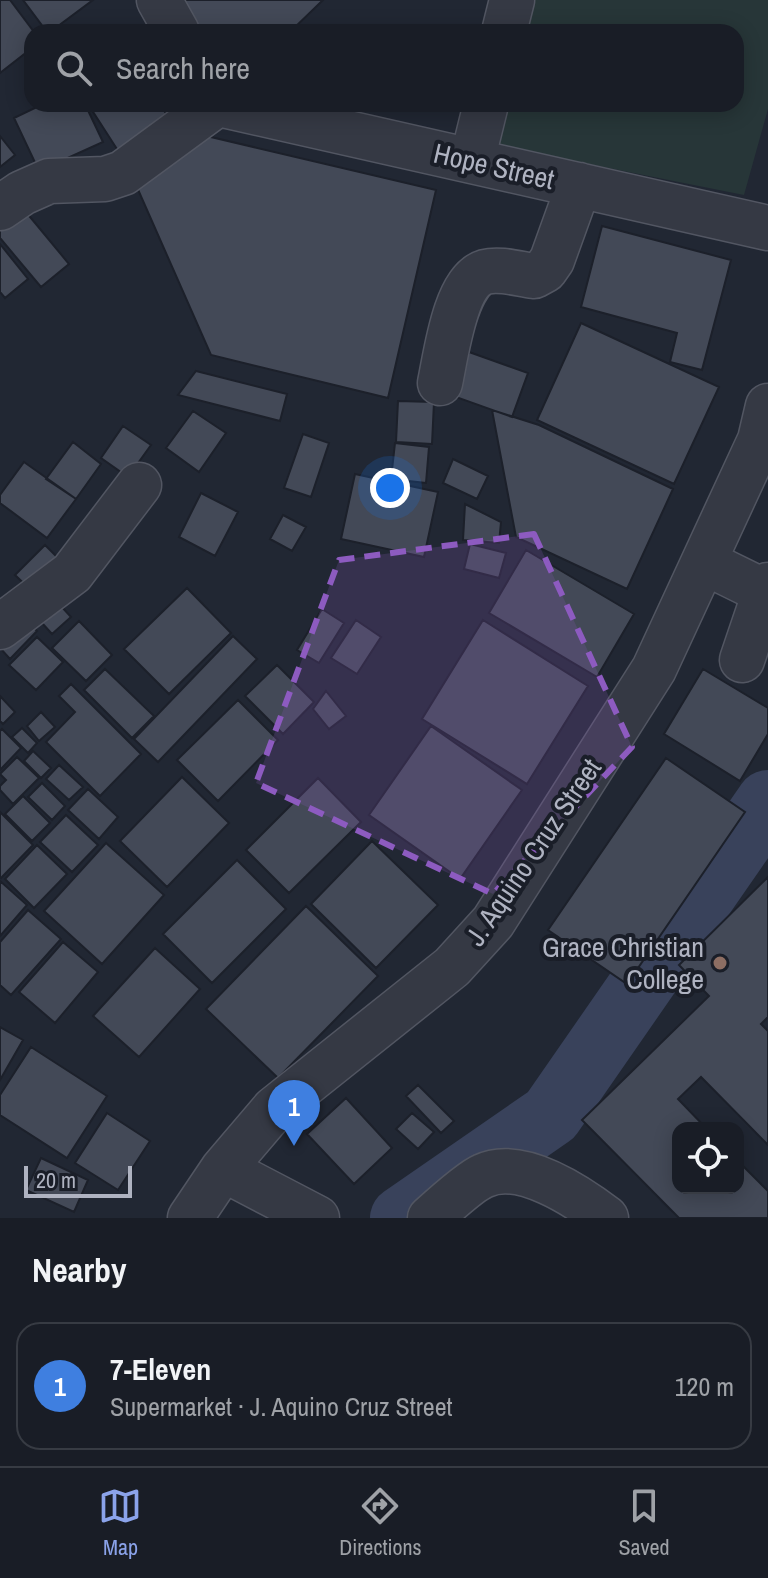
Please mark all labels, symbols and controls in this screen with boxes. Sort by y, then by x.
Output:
search box [24,24,744,112]
icon: search [52,46,96,90]
text: Search here [116,48,250,88]
street label: Hope Street [430,134,558,198]
your location [370,468,410,508]
street label: J. Aquino Cruz Street [456,751,610,953]
place label: Grace Christian College [542,928,704,998]
marker: Grace Christian College [711,954,729,972]
pin: 1 [268,1080,320,1146]
map controls [672,1122,744,1194]
button: locate [672,1122,744,1194]
scale bar [24,1162,132,1198]
text: 20 m [36,1165,76,1195]
text: Nearby [32,1247,127,1293]
text: 7-Eleven [110,1349,211,1389]
text: 1 [54,1369,66,1404]
text: 120 m [675,1369,734,1404]
text: Supermarket · J. Aquino Cruz Street [110,1389,453,1424]
tab: Map [98,1484,142,1562]
tab: Directions [339,1484,422,1562]
tab: Saved [618,1484,670,1562]

